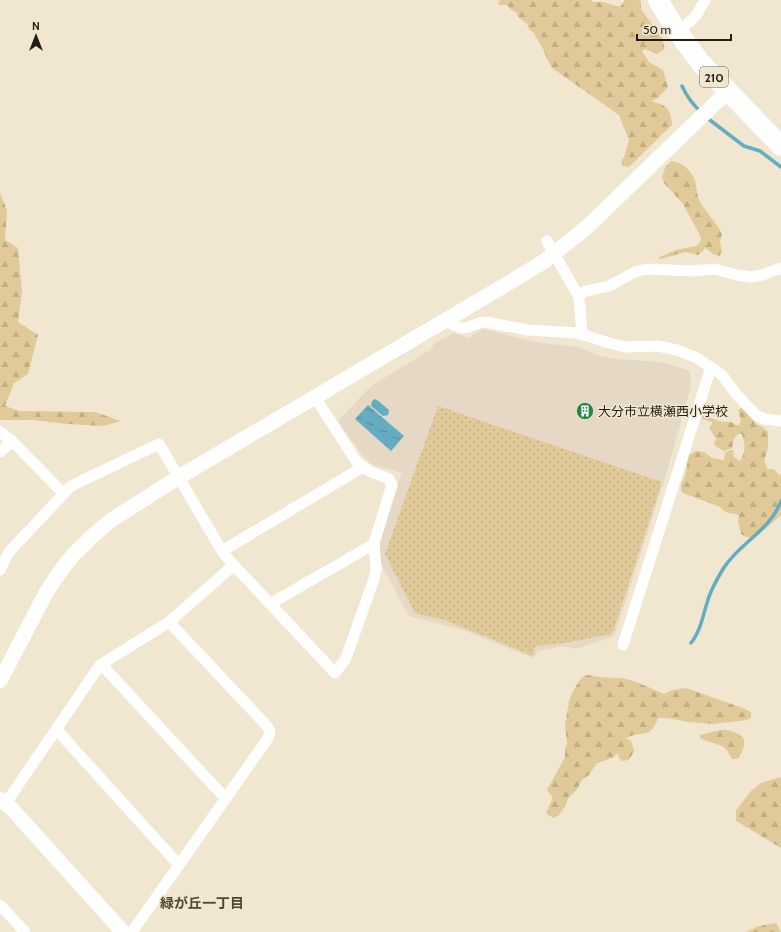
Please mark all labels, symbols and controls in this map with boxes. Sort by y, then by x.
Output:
north arrow [16,16,56,56]
scale bar [637,16,731,42]
text: N [32,19,40,33]
text: 50 m [643,22,671,37]
road number: 210 [700,67,728,87]
building icon: 大分市立横瀬西小学校 [575,401,595,421]
place label: 大分市立横瀬西小学校 [598,403,728,419]
district label: 緑が丘一丁目 [160,894,244,912]

